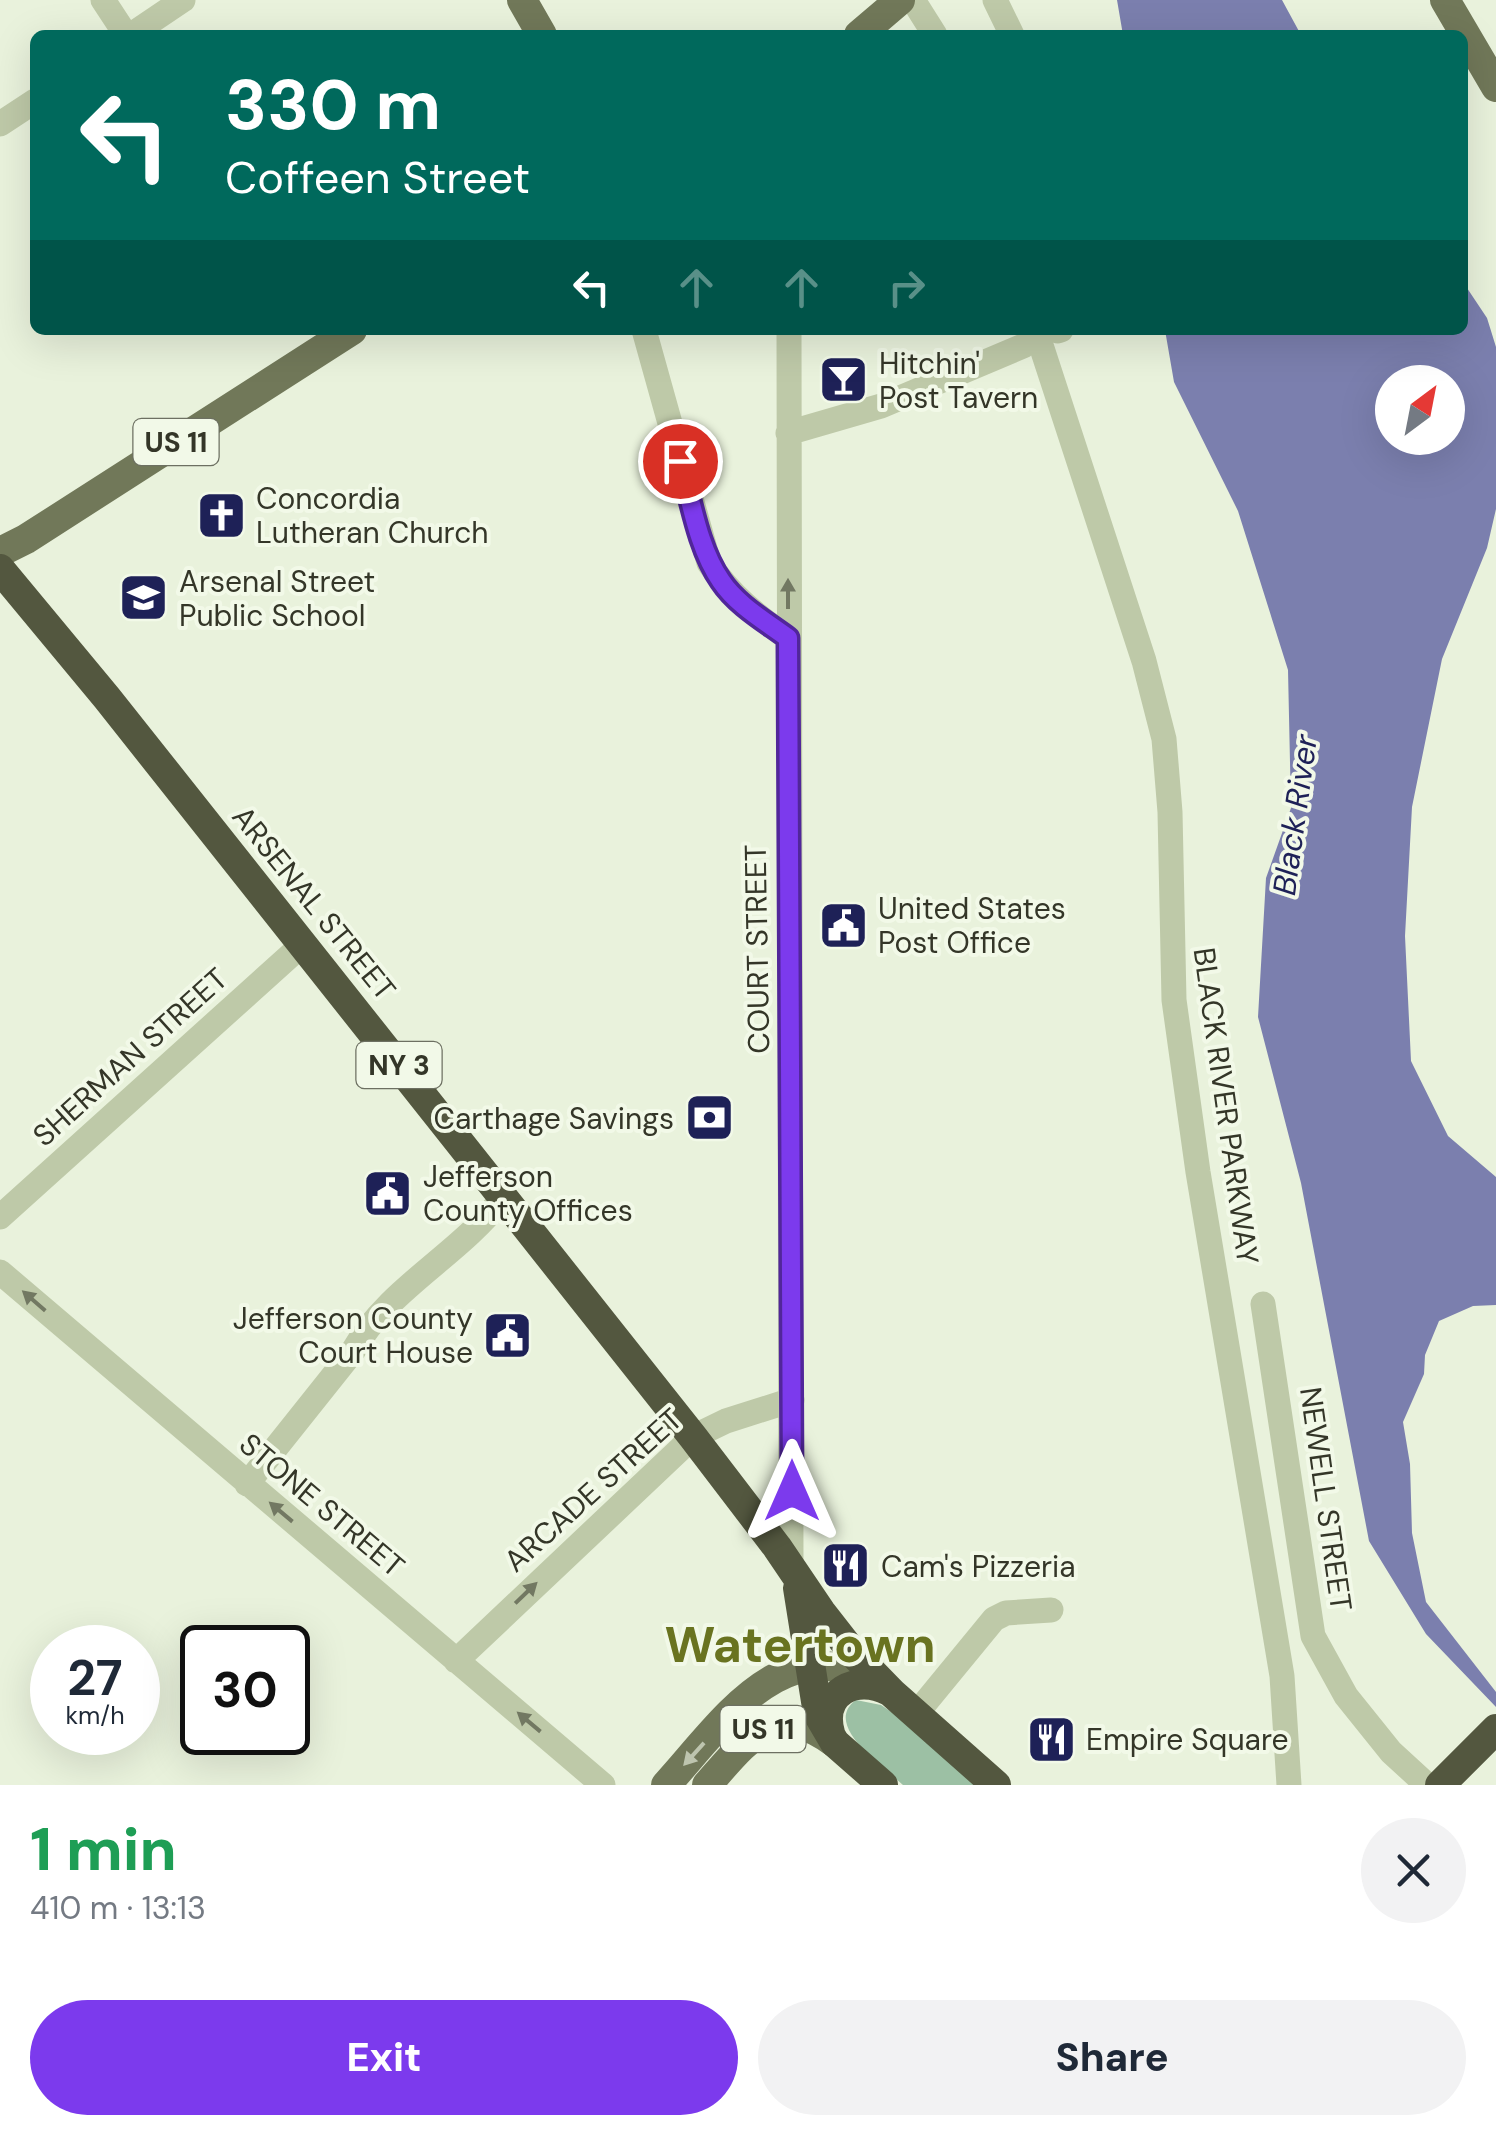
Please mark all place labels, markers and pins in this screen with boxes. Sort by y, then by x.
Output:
place label: Hitchin' Post Tavern [879,344,1038,417]
bar icon: Hitchin' Post Tavern [818,354,870,406]
pin [638,419,723,504]
place label: Concordia Lutheran Church [256,479,489,552]
church icon: Concordia Lutheran Church [195,489,247,541]
place label: Arsenal Street Public School [179,562,375,635]
school or university icon: Arsenal Street Public School [118,572,170,624]
place label: United States Post Office [878,889,1066,962]
public building icon: United States Post Office [817,899,869,951]
bank icon: Carthage Savings [683,1092,735,1144]
place label: Carthage Savings [433,1099,674,1138]
place label: Jefferson County Offices [423,1157,633,1230]
public building icon: Jefferson County Offices [362,1167,414,1219]
place label: Jefferson County Court House [233,1299,473,1372]
public building icon: Jefferson County Court House [482,1309,534,1361]
restaurant icon: Cam's Pizzeria [820,1540,872,1592]
place label: Cam's Pizzeria [881,1547,1076,1586]
restaurant icon: Empire Square [1025,1713,1077,1765]
place label: Empire Square [1086,1720,1289,1759]

